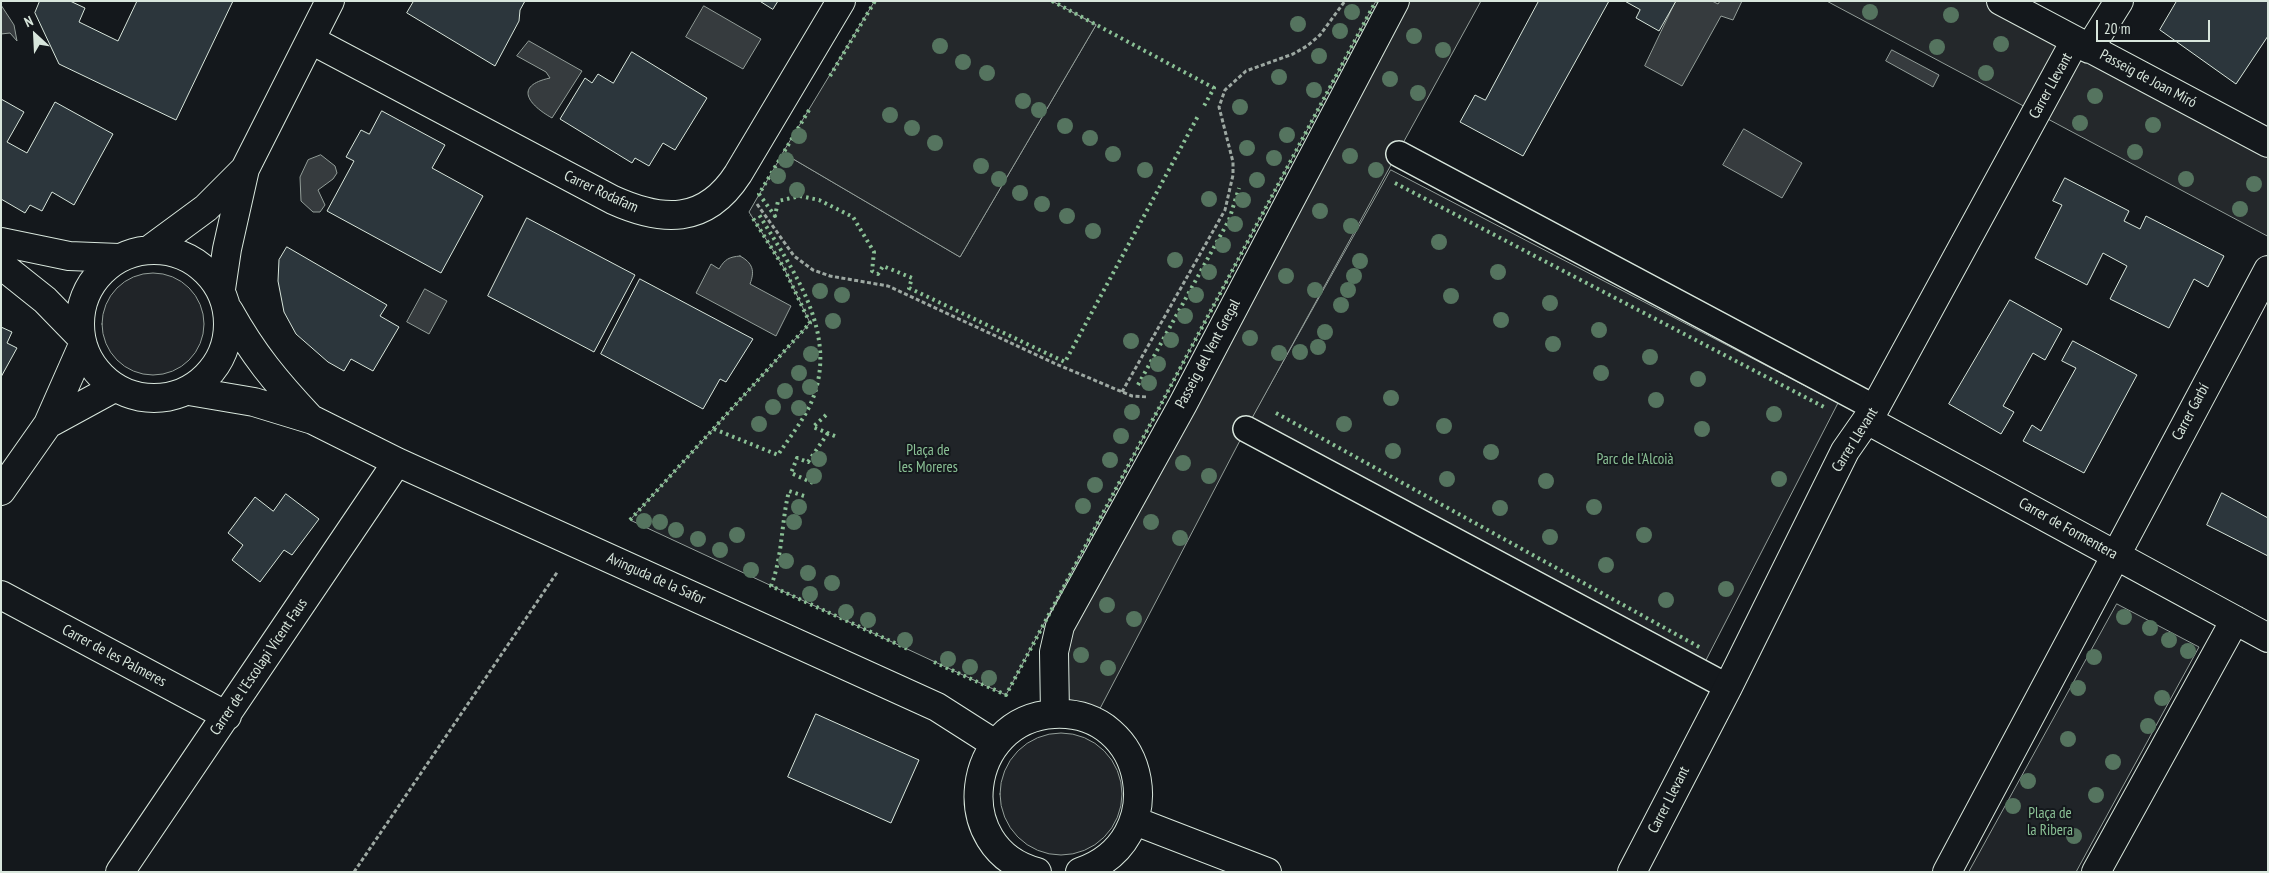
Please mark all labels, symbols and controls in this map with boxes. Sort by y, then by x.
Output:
north arrow [10,10,60,60]
scale bar [2099,10,2213,42]
text: N [21,12,36,31]
text: 20 m [2104,19,2130,38]
street label: Passeig de Joan Miró [2097,46,2199,112]
street label: Carrer Llevant [2026,50,2076,122]
street label: Carrer Rodafam [561,167,641,217]
street label: Passeig del Vent Gregal [1172,296,1244,412]
street label: Carrer Garbí [2169,381,2213,443]
street label: Carrer Llevant [1828,404,1882,476]
park label: Plaça de les Moreres [898,442,958,477]
park label: Parc de l'Alcoià [1597,451,1673,469]
street label: Carrer de Formentera [2016,494,2120,564]
street label: Avinguda de la Safor [604,549,708,609]
street label: Carrer de l'Escolapi Vicent Faus [206,595,312,739]
street label: Carrer de les Palmeres [59,621,169,691]
street label: Carrer Llevant [1645,764,1693,836]
park label: Plaça de la Ribera [2027,805,2073,840]

